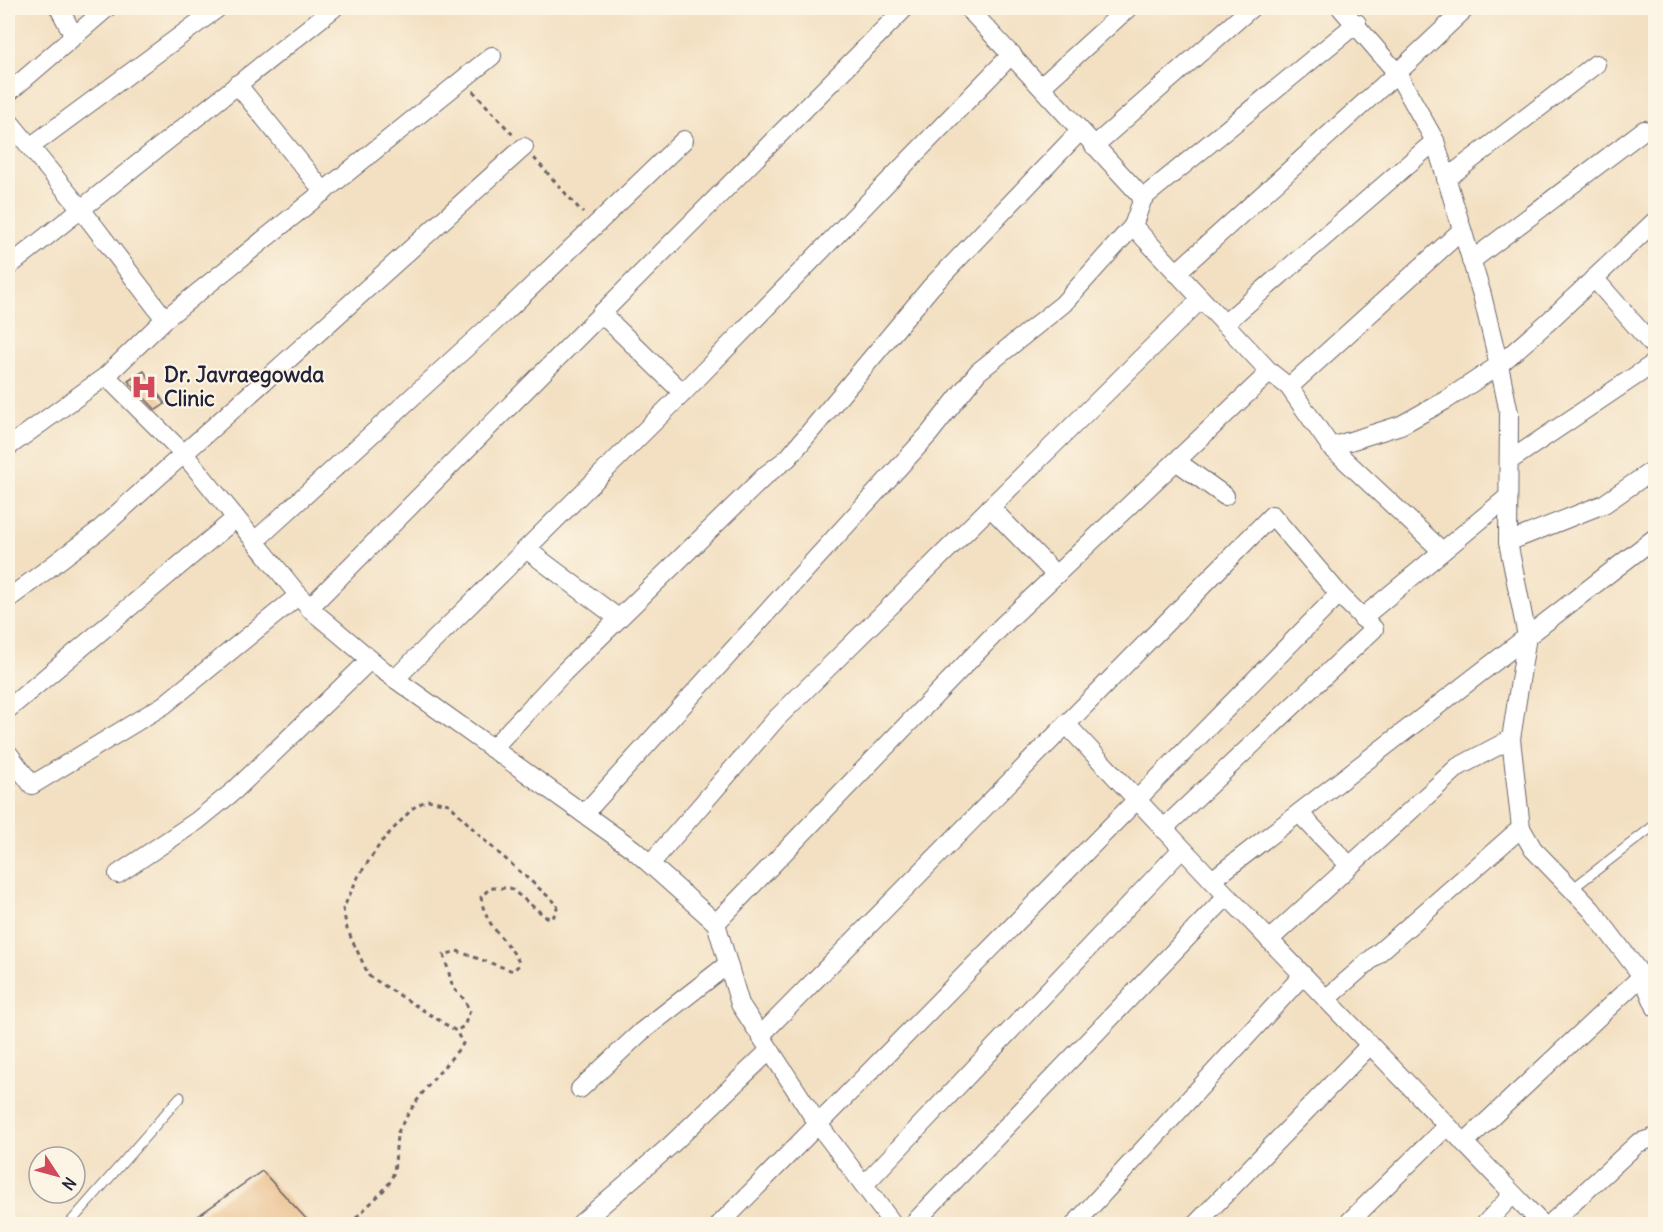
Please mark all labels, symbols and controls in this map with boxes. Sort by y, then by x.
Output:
place label: Dr. Javraegowda Clinic [164,361,324,412]
hospital icon: Dr. Javraegowda Clinic [129,372,159,402]
north arrow [27,1145,87,1205]
text: N [58,1173,80,1194]

